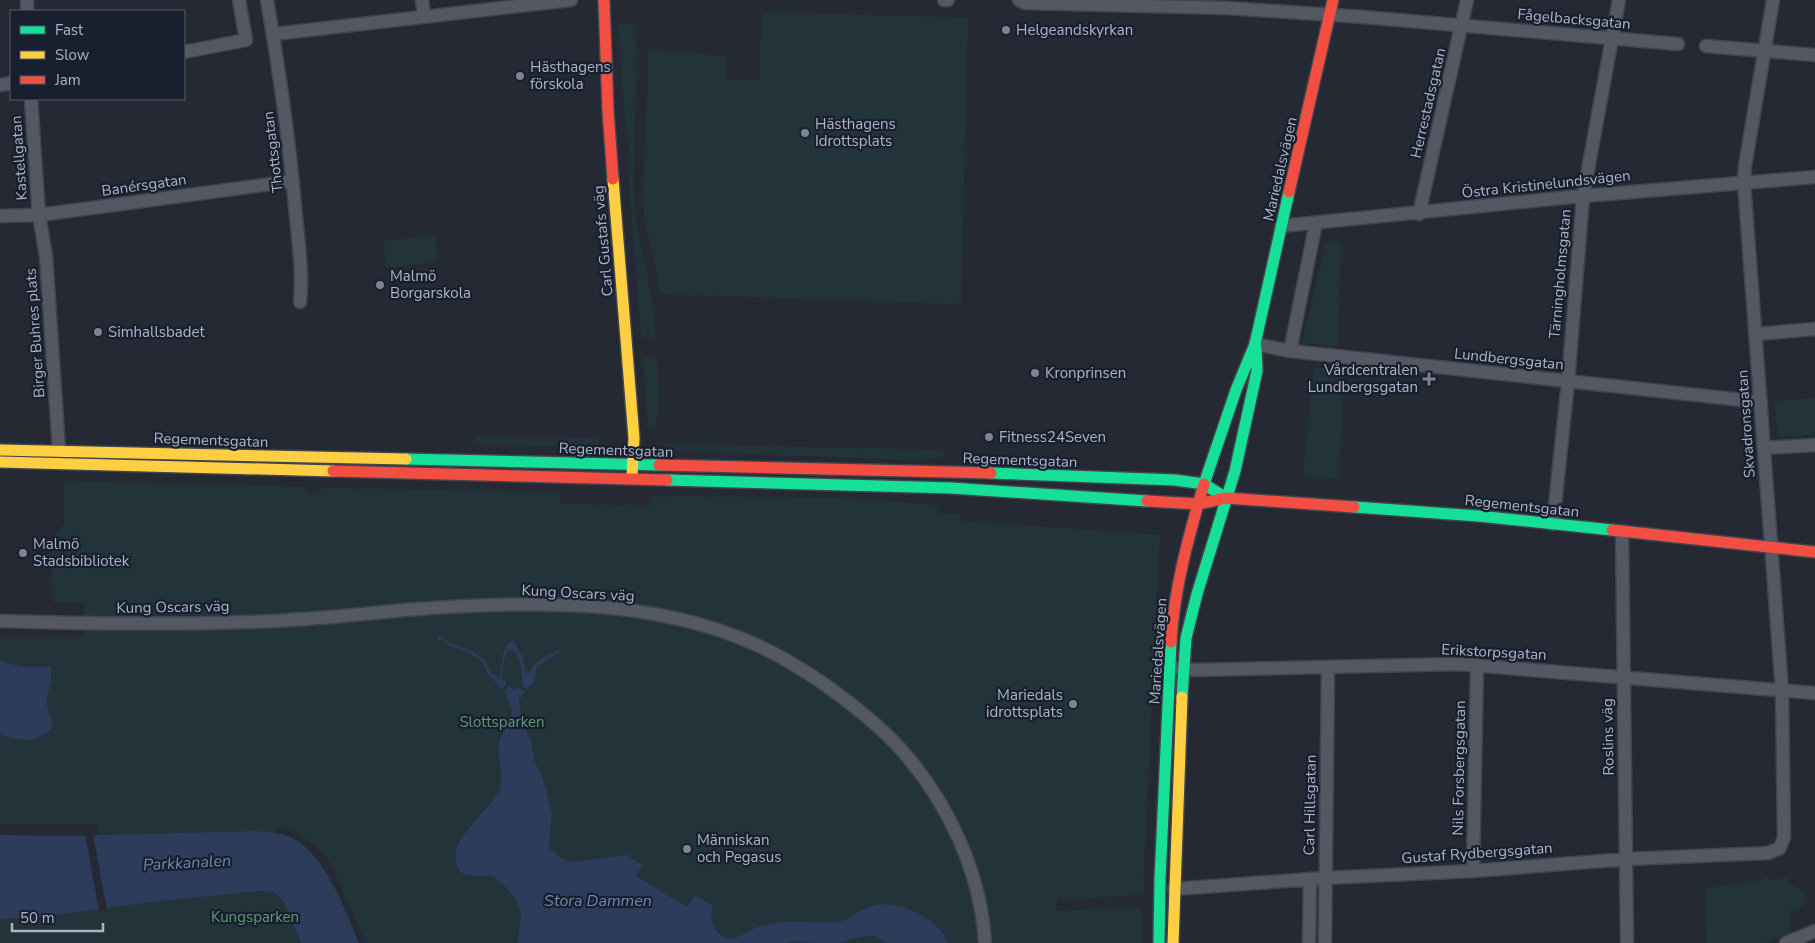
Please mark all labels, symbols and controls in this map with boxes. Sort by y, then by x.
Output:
street label: Fågelbacksgatan [1516,4,1632,34]
legend [10,10,185,100]
text: Fast [55,20,84,40]
place label: Helgeandskyrkan [1016,20,1133,40]
marker: Helgeandskyrkan [1000,24,1012,36]
text: Slow [55,45,90,65]
street label: Herrestadsgatan [1406,46,1450,160]
place label: Hästhagens förskola [530,57,611,94]
text: Jam [54,70,81,90]
marker: Hästhagens förskola [514,70,526,82]
street label: Thottsgatan [258,110,288,194]
place label: Hästhagens Idrottsplats [815,114,896,151]
street label: Kastellgatan [6,115,32,201]
street label: Mariedalsvägen [1258,115,1302,223]
marker: Hästhagens Idrottsplats [799,127,811,139]
street label: Östra Kristinelundsvägen [1461,165,1631,203]
street label: Banérsgatan [100,169,188,201]
street label: Carl Gustafs väg [588,185,618,297]
street label: Tärningholmsgatan [1544,208,1576,340]
place label: Malmö Borgarskola [390,266,471,303]
street label: Birger Buhres plats [20,268,50,398]
marker: Malmö Borgarskola [374,279,386,291]
place label: Simhallsbadet [108,322,205,342]
marker: Simhallsbadet [92,326,104,338]
street label: Lundbergsgatan [1453,343,1565,375]
place label: Vårdcentralen Lundbergsgatan [1308,360,1418,397]
place label: Kronprinsen [1045,363,1126,383]
marker: Kronprinsen [1029,367,1041,379]
street label: Skvadronsgatan [1732,369,1760,479]
marker: Vårdcentralen Lundbergsgatan [1422,372,1436,386]
place label: Fitness24Seven [999,427,1106,447]
street label: Regementsgatan [153,428,269,452]
marker: Fitness24Seven [983,431,995,443]
street label: Regementsgatan [558,438,674,462]
street label: Regementsgatan [962,448,1078,472]
street label: Regementsgatan [1464,490,1580,522]
place label: Malmö Stadsbibliotek [33,534,130,571]
marker: Malmö Stadsbibliotek [17,547,29,559]
street label: Kung Oscars väg [521,580,635,606]
street label: Kung Oscars väg [116,596,230,618]
street label: Mariedalsvägen [1144,597,1172,705]
street label: Erikstorpsgatan [1441,639,1547,665]
place label: Mariedals idrottsplats [986,685,1063,722]
marker: Mariedals idrottsplats [1067,698,1079,710]
street label: Roslins väg [1597,698,1619,776]
street label: Nils Forsbergsgatan [1448,700,1470,836]
park label: Slottsparken [459,712,545,732]
street label: Carl Hillsgatan [1299,754,1321,856]
place label: Människan och Pegasus [697,830,781,867]
street label: Gustaf Rydbergsgatan [1401,838,1553,868]
marker: Människan och Pegasus [681,843,693,855]
water label: Parkkanalen [142,850,232,876]
water label: Stora Dammen [544,890,652,912]
scale bar [12,900,104,932]
park label: Kungsparken [211,907,299,927]
text: 50 m [20,908,55,928]

